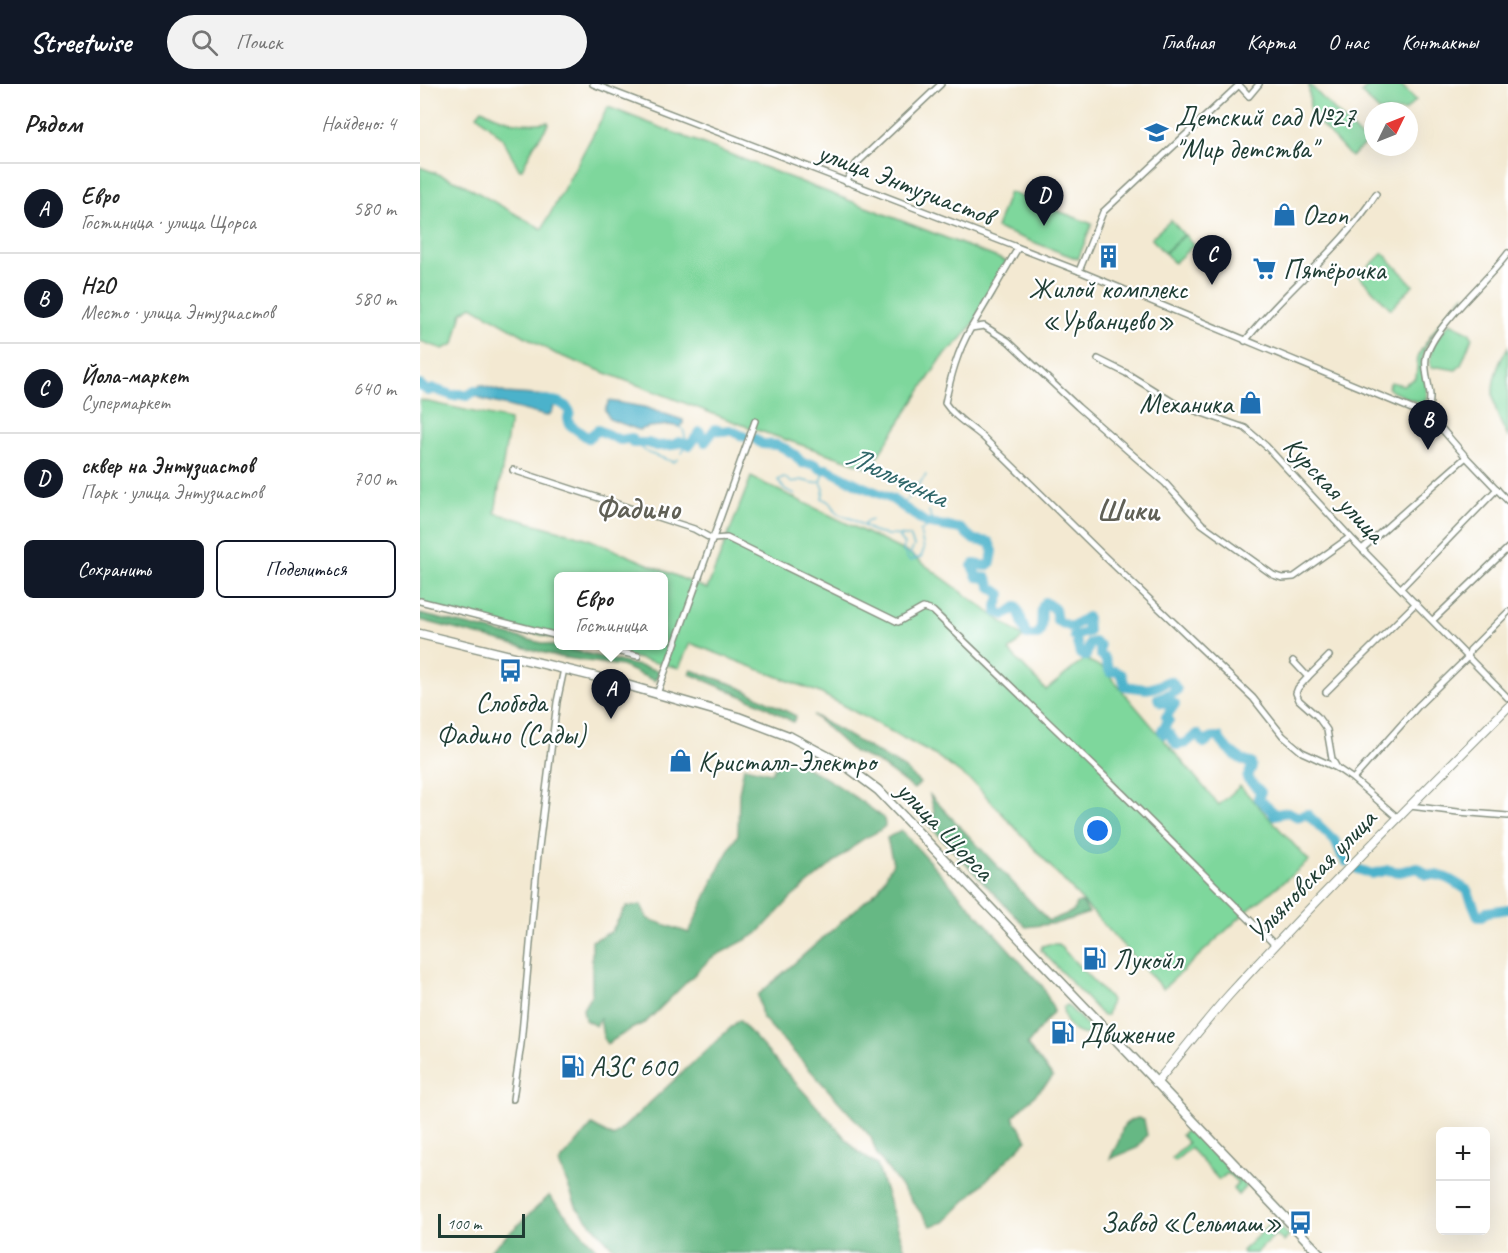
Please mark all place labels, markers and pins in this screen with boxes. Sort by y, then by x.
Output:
place label: Детский сад №27 "Мир детства" [1175,99,1357,166]
school or university icon: Детский сад №27 "Мир детства" [1144,119,1170,145]
pin: D [1024,176,1064,226]
place label: Ozon [1302,197,1348,232]
shop icon: Ozon [1271,201,1297,227]
pin: C [1192,236,1232,285]
building icon: Жилой комплекс «Урванцево» [1095,243,1121,269]
place label: Пятёрочка [1283,252,1387,287]
supermarket icon: Пятёрочка [1252,256,1278,282]
place label: Жилой комплекс «Урванцево» [1029,271,1189,338]
place label: Механика [1139,386,1235,421]
shop icon: Механика [1238,390,1264,416]
pin: B [1408,400,1448,450]
bus stop icon: Слобода Фадино (Сады) [498,657,524,683]
pin: A [592,670,630,719]
place label: Слобода Фадино (Сады) [436,685,588,752]
place label: Кристалл-Электро [698,744,879,779]
shop icon: Кристалл-Электро [667,748,693,774]
place label: Лукойл [1113,942,1184,977]
fuel station icon: Лукойл [1082,946,1108,972]
place label: Движение [1081,1016,1175,1051]
fuel station icon: Движение [1050,1020,1076,1046]
place label: АЗС 600 [590,1049,679,1084]
fuel station icon: АЗС 600 [559,1053,585,1079]
place label: Завод «Сельмаш» [1101,1205,1282,1240]
bus stop icon: Завод «Сельмаш» [1287,1209,1313,1235]

